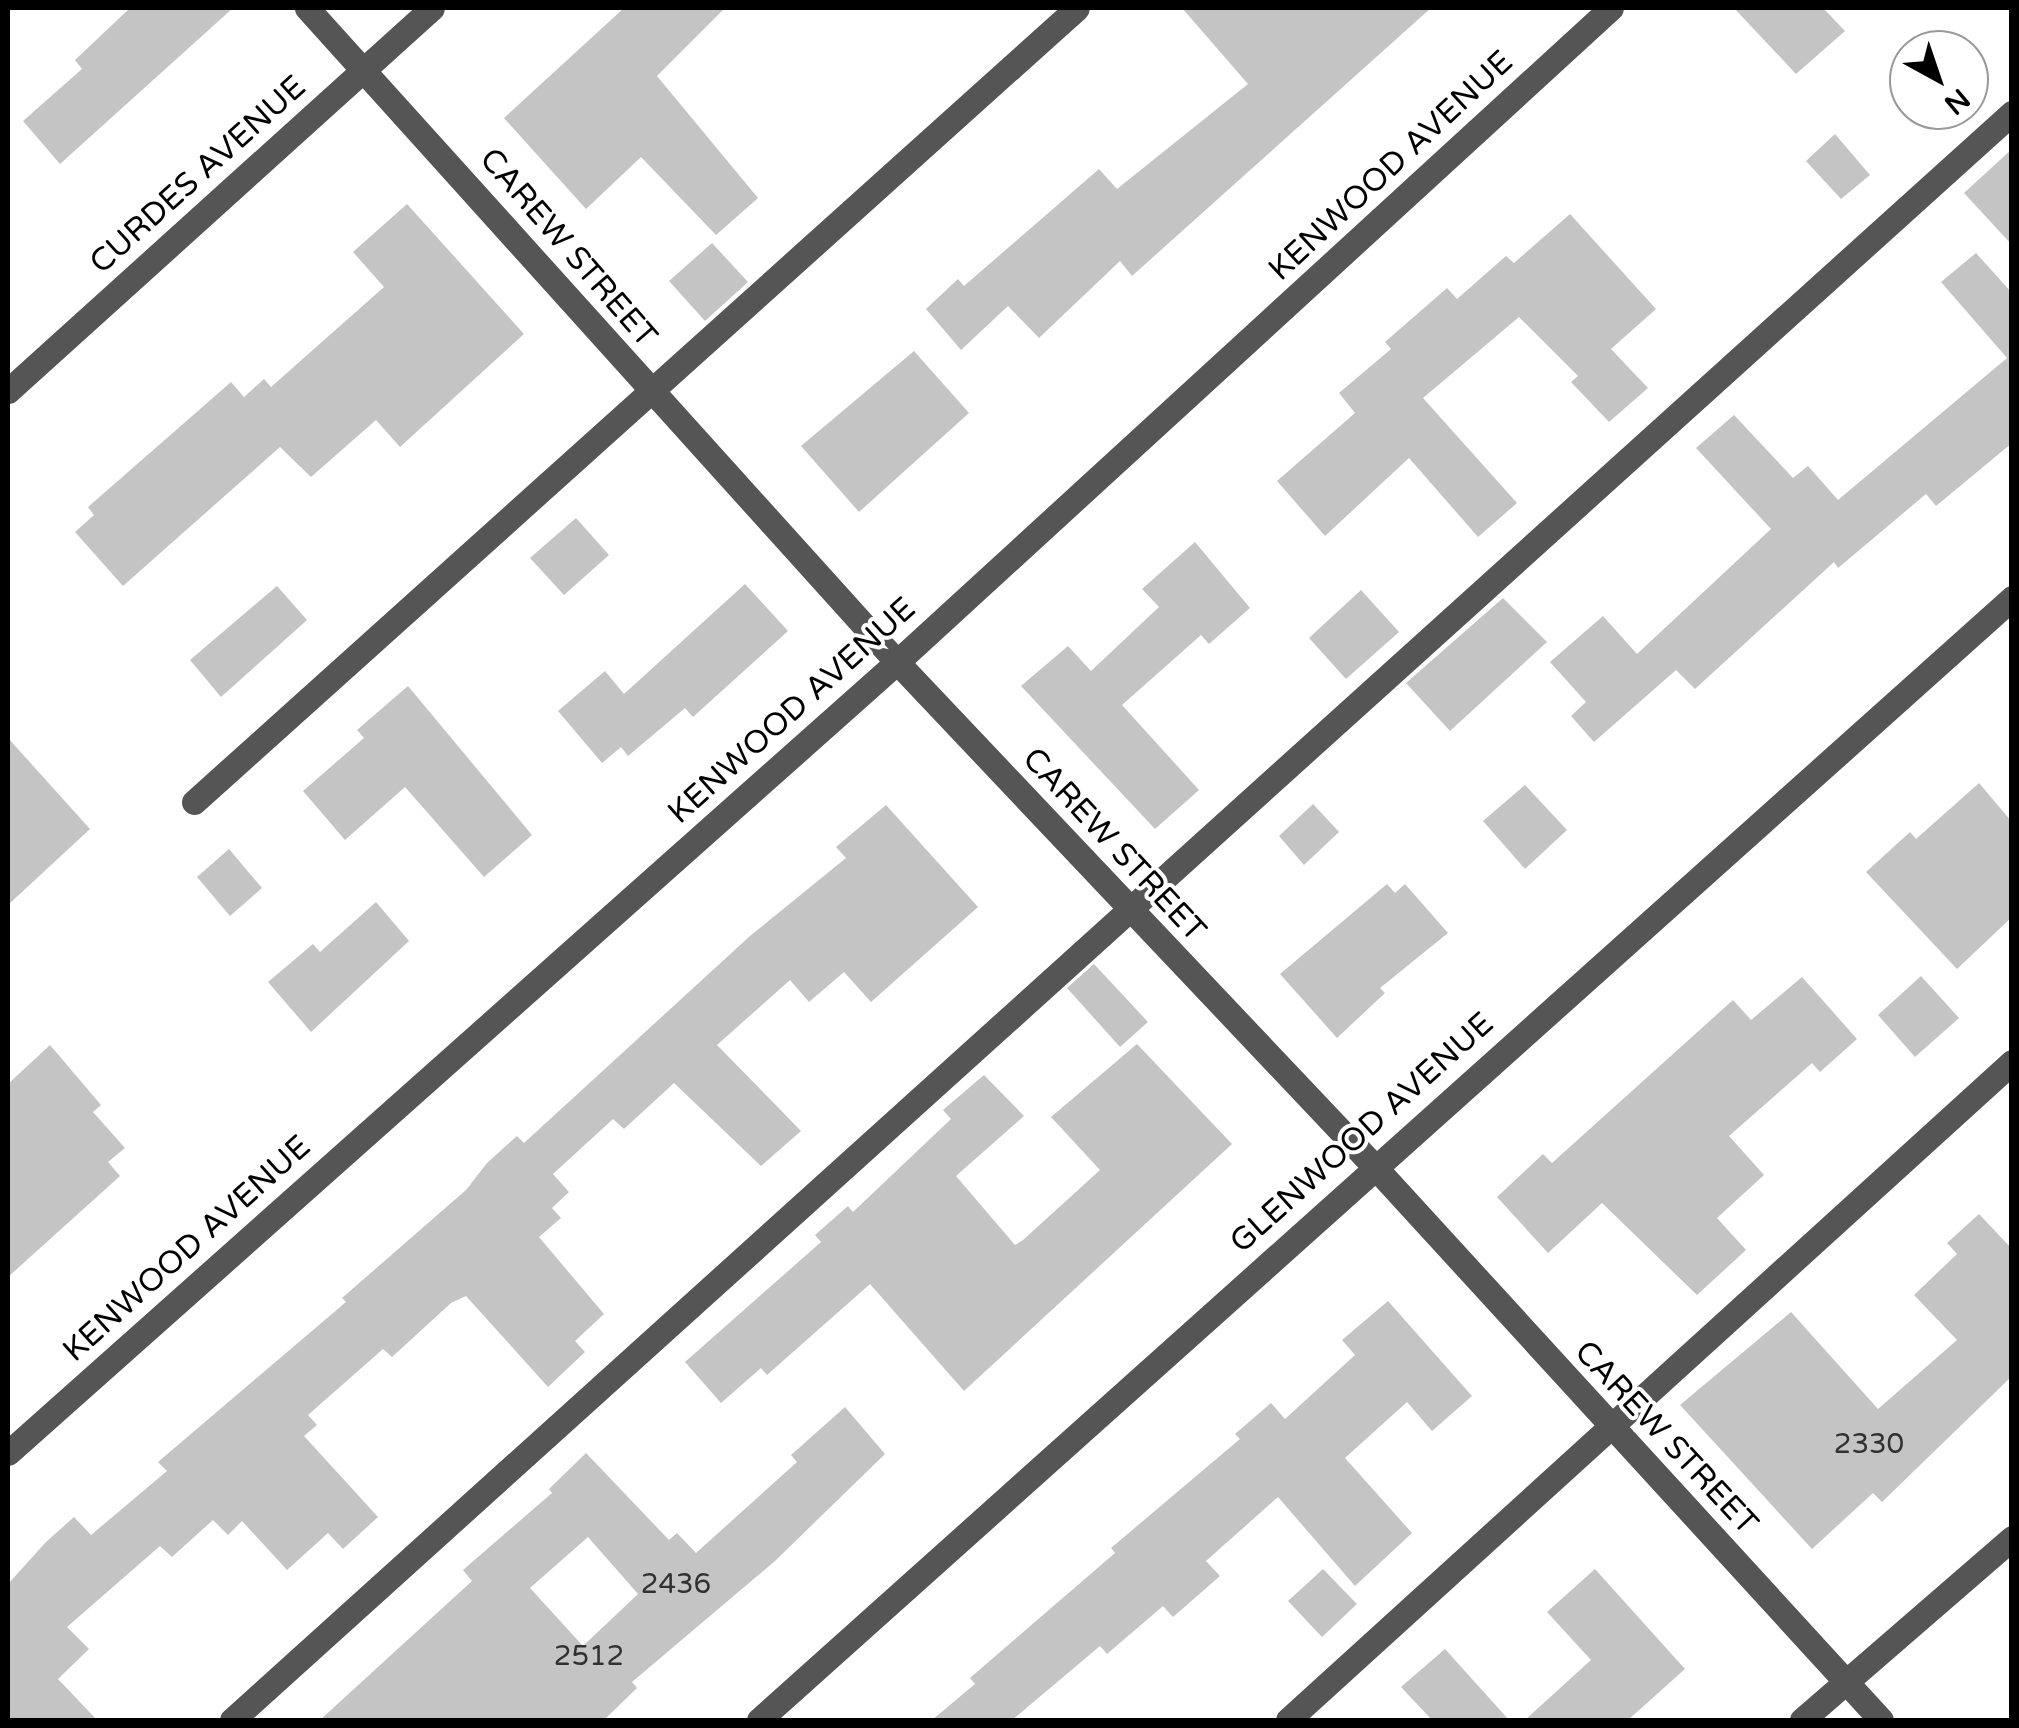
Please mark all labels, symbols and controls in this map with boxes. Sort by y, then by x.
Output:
north arrow [1889,30,1989,130]
street label: KENWOOD AVENUE [1261,43,1521,289]
street label: CURDES AVENUE [82,68,314,282]
text: N [1937,81,1977,122]
street label: CAREW STREET [471,141,665,355]
street label: KENWOOD AVENUE [660,590,924,832]
street label: CAREW STREET [1014,740,1214,950]
street label: GLENWOOD AVENUE [1222,1005,1502,1261]
street label: KENWOOD AVENUE [55,1128,319,1370]
street label: CAREW STREET [1566,1333,1766,1543]
house number: 2330 [1834,1427,1904,1461]
house number: 2436 [641,1567,711,1601]
house number: 2512 [554,1639,624,1673]

